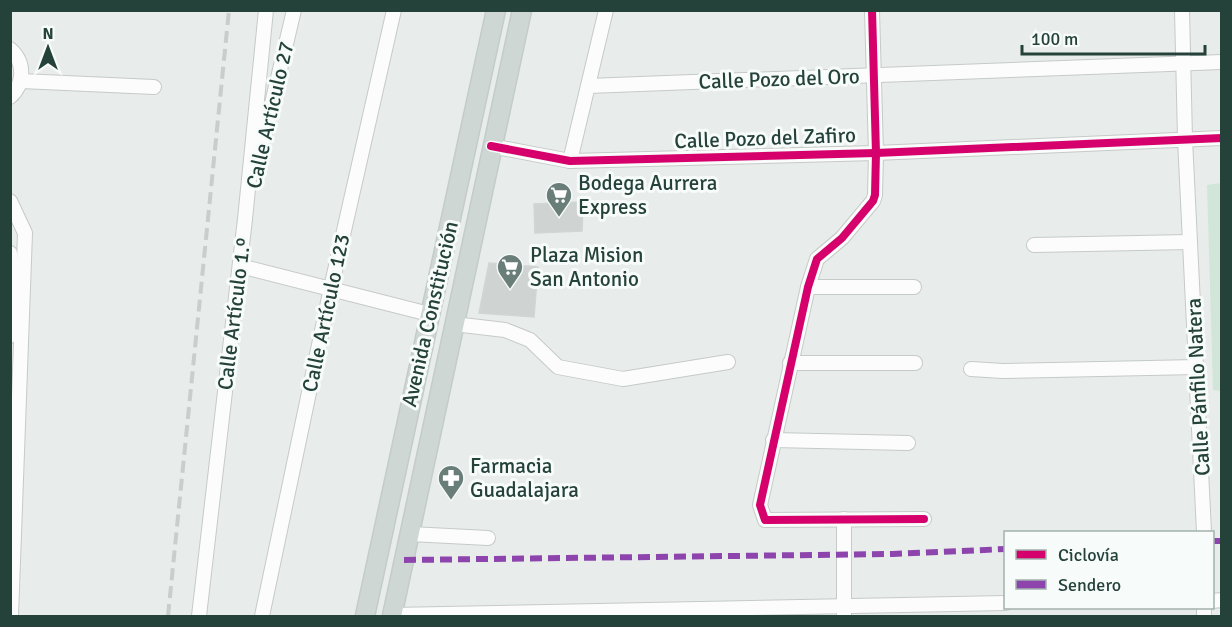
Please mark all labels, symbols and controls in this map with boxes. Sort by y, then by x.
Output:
north arrow [18,18,78,78]
scale bar [1022,18,1205,56]
text: N [42,24,54,44]
text: 100 m [1031,28,1078,50]
street label: Calle Artículo 27 [240,39,300,191]
street label: Calle Pozo del Oro [698,63,860,95]
street label: Calle Pozo del Zafiro [674,122,856,154]
place label: Bodega Aurrera Express [578,170,718,220]
supermarket icon: Bodega Aurrera Express [544,180,574,218]
street label: Avenida Constitución [396,219,464,409]
street label: Calle Artículo 123 [297,231,355,395]
street label: Calle Artículo 1.º [212,237,256,391]
place label: Plaza Mision San Antonio [530,242,643,292]
supermarket icon: Plaza Mision San Antonio [495,252,525,290]
street label: Calle Pánfilo Natera [1180,297,1216,477]
place label: Farmacia Guadalajara [470,453,579,503]
pharmacy icon: Farmacia Guadalajara [436,463,466,501]
legend [1004,531,1214,609]
text: Ciclovía [1058,544,1119,566]
text: Sendero [1058,574,1121,596]

